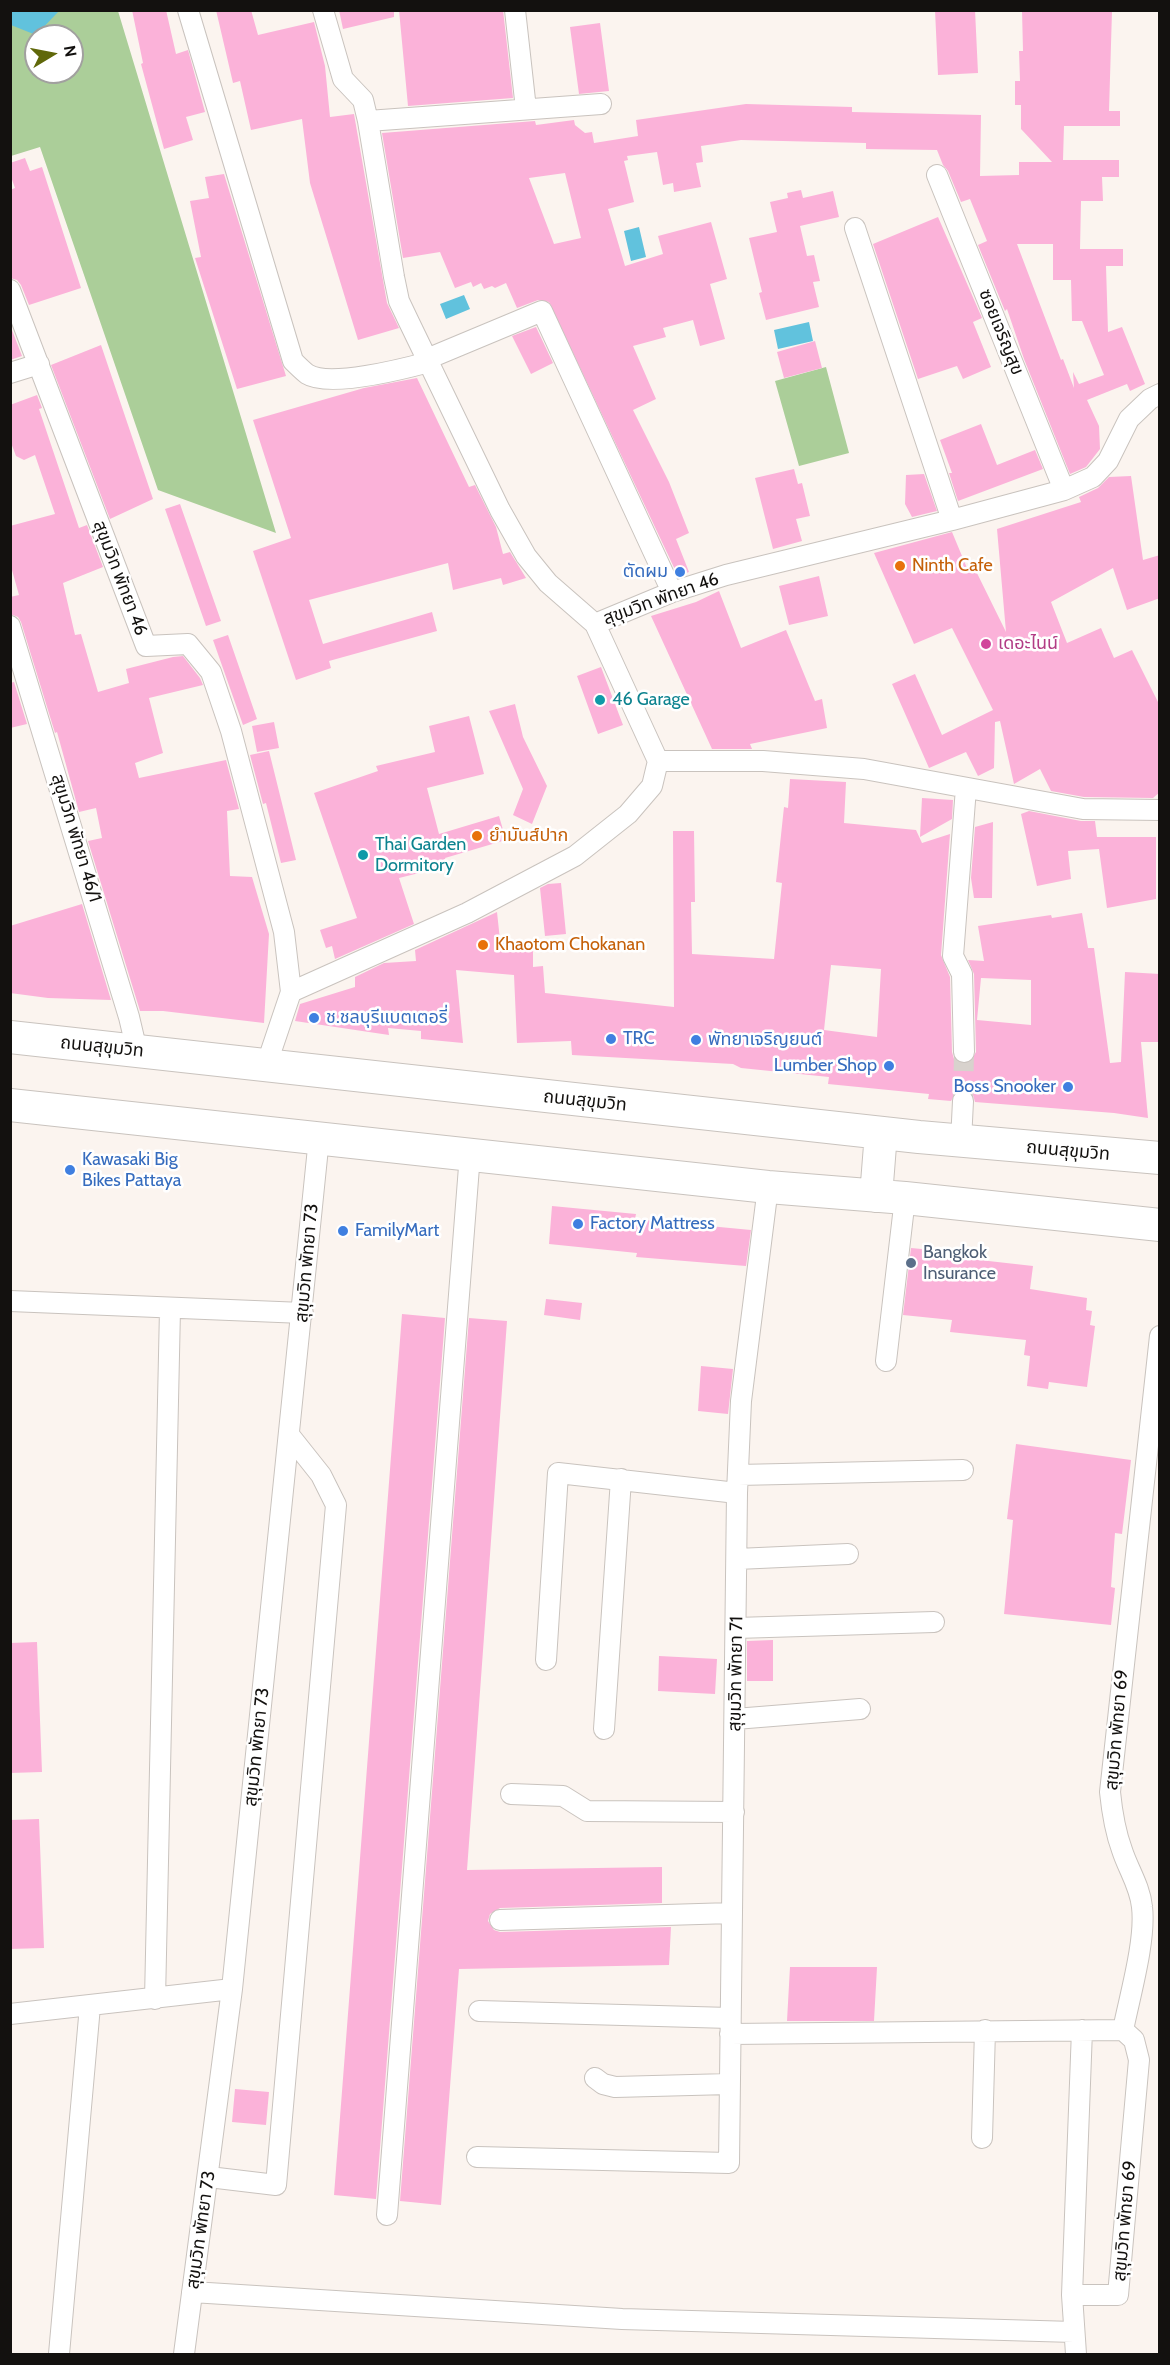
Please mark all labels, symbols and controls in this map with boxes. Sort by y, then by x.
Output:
north arrow [24,24,84,84]
text: N [60,44,81,58]
street label: ซอยเจริญสุข [974,286,1028,378]
street label: สุขุมวิท พัทยา 46 [88,518,152,638]
place label: Ninth Cafe [912,555,993,577]
marker: Ninth Cafe [893,559,907,573]
place label: ตัดผม [623,561,668,583]
marker: ตัดผม [673,565,687,579]
street label: สุขุมวิท พัทยา 46 [600,568,722,630]
place label: เดอะไนน์ [998,633,1058,655]
marker: เดอะไนน์ [979,637,993,651]
place label: 46 Garage [612,689,690,711]
marker: 46 Garage [593,693,607,707]
street label: สุขุมวิท พัทยา 46/1 [46,771,106,905]
place label: ยำมันส์ปาก [489,825,568,847]
marker: ยำมันส์ปาก [470,829,484,843]
place label: Thai Garden Dormitory [375,834,466,876]
marker: Thai Garden Dormitory [356,848,370,862]
place label: Khaotom Chokanan [495,934,645,956]
marker: Khaotom Chokanan [476,938,490,952]
place label: ช.ชลบุรีแบตเตอรี่ [326,1007,448,1029]
marker: ช.ชลบุรีแบตเตอรี่ [307,1011,321,1025]
place label: TRC [623,1028,655,1050]
place label: พัทยาเจริญยนต์ [708,1029,822,1051]
street label: ถนนสุขุมวิท [59,1032,145,1062]
marker: TRC [604,1032,618,1046]
marker: พัทยาเจริญยนต์ [689,1033,703,1047]
place label: Lumber Shop [774,1055,877,1077]
marker: Lumber Shop [882,1059,896,1073]
place label: Boss Snooker [954,1076,1056,1098]
marker: Boss Snooker [1061,1080,1075,1094]
street label: ถนนสุขุมวิท [542,1086,628,1116]
street label: ถนนสุขุมวิท [1025,1137,1111,1165]
place label: Kawasaki Big Bikes Pattaya [82,1149,181,1192]
marker: Kawasaki Big Bikes Pattaya [63,1163,77,1177]
street label: สุขุมวิท พัทยา 73 [291,1203,323,1323]
place label: Factory Mattress [590,1213,715,1235]
marker: Factory Mattress [571,1217,585,1231]
place label: FamilyMart [355,1220,439,1242]
marker: FamilyMart [336,1224,350,1238]
place label: Bangkok Insurance [923,1242,996,1284]
marker: Bangkok Insurance [904,1256,918,1270]
street label: สุขุมวิท พัทยา 71 [724,1616,748,1732]
street label: สุขุมวิท พัทยา 69 [1101,1669,1133,1791]
street label: สุขุมวิท พัทยา 73 [240,1687,274,1807]
street label: สุขุมวิท พัทยา 69 [1109,2160,1141,2282]
street label: สุขุมวิท พัทยา 73 [182,2169,220,2291]

